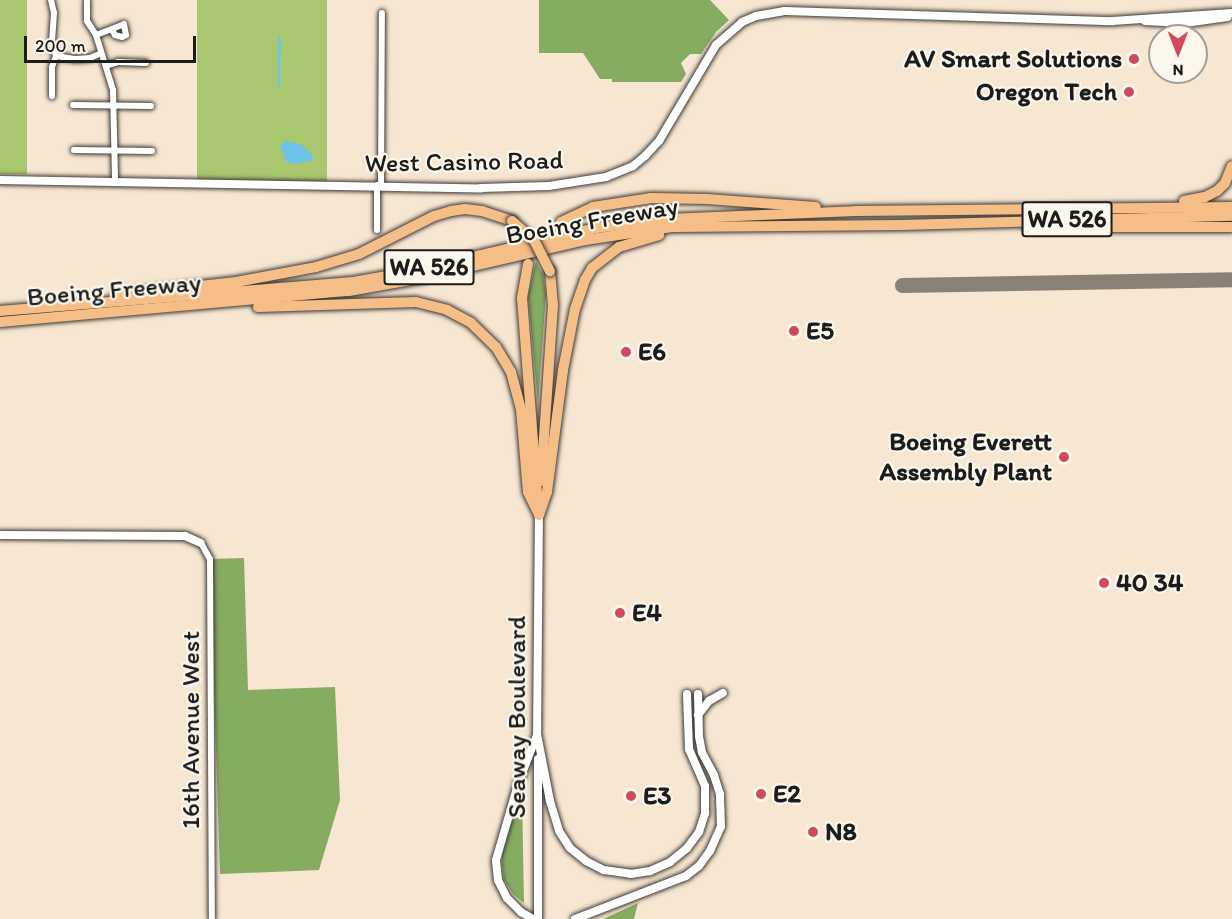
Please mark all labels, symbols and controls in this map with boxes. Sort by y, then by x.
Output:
scale bar [27,24,200,62]
north arrow [1148,24,1208,84]
text: 200 m [35,35,86,57]
place label: AV Smart Solutions [904,43,1122,75]
marker: AV Smart Solutions [1127,52,1141,66]
text: N [1173,61,1183,80]
place label: Oregon Tech [979,76,1117,108]
marker: Oregon Tech [1122,85,1136,99]
street label: West Casino Road [365,145,563,179]
street label: Boeing Freeway [503,190,681,252]
road number: WA 526 [1020,198,1114,240]
road number: WA 526 [382,246,476,288]
street label: Boeing Freeway [26,267,202,313]
place label: E5 [806,315,834,347]
marker: E5 [787,324,801,338]
place label: E6 [638,336,666,368]
marker: E6 [619,345,633,359]
place label: Boeing Everett Assembly Plant [880,426,1052,488]
marker: Boeing Everett Assembly Plant [1057,450,1071,464]
place label: 40 34 [1116,567,1183,599]
marker: 40 34 [1097,576,1111,590]
place label: E4 [632,597,662,629]
marker: E4 [613,606,627,620]
street label: Seaway Boulevard [501,615,533,819]
street label: 16th Avenue West [175,632,207,828]
place label: E2 [773,778,801,810]
place label: E3 [643,780,672,812]
marker: E2 [754,787,768,801]
marker: E3 [624,789,638,803]
place label: N8 [825,816,857,848]
marker: N8 [806,825,820,839]

